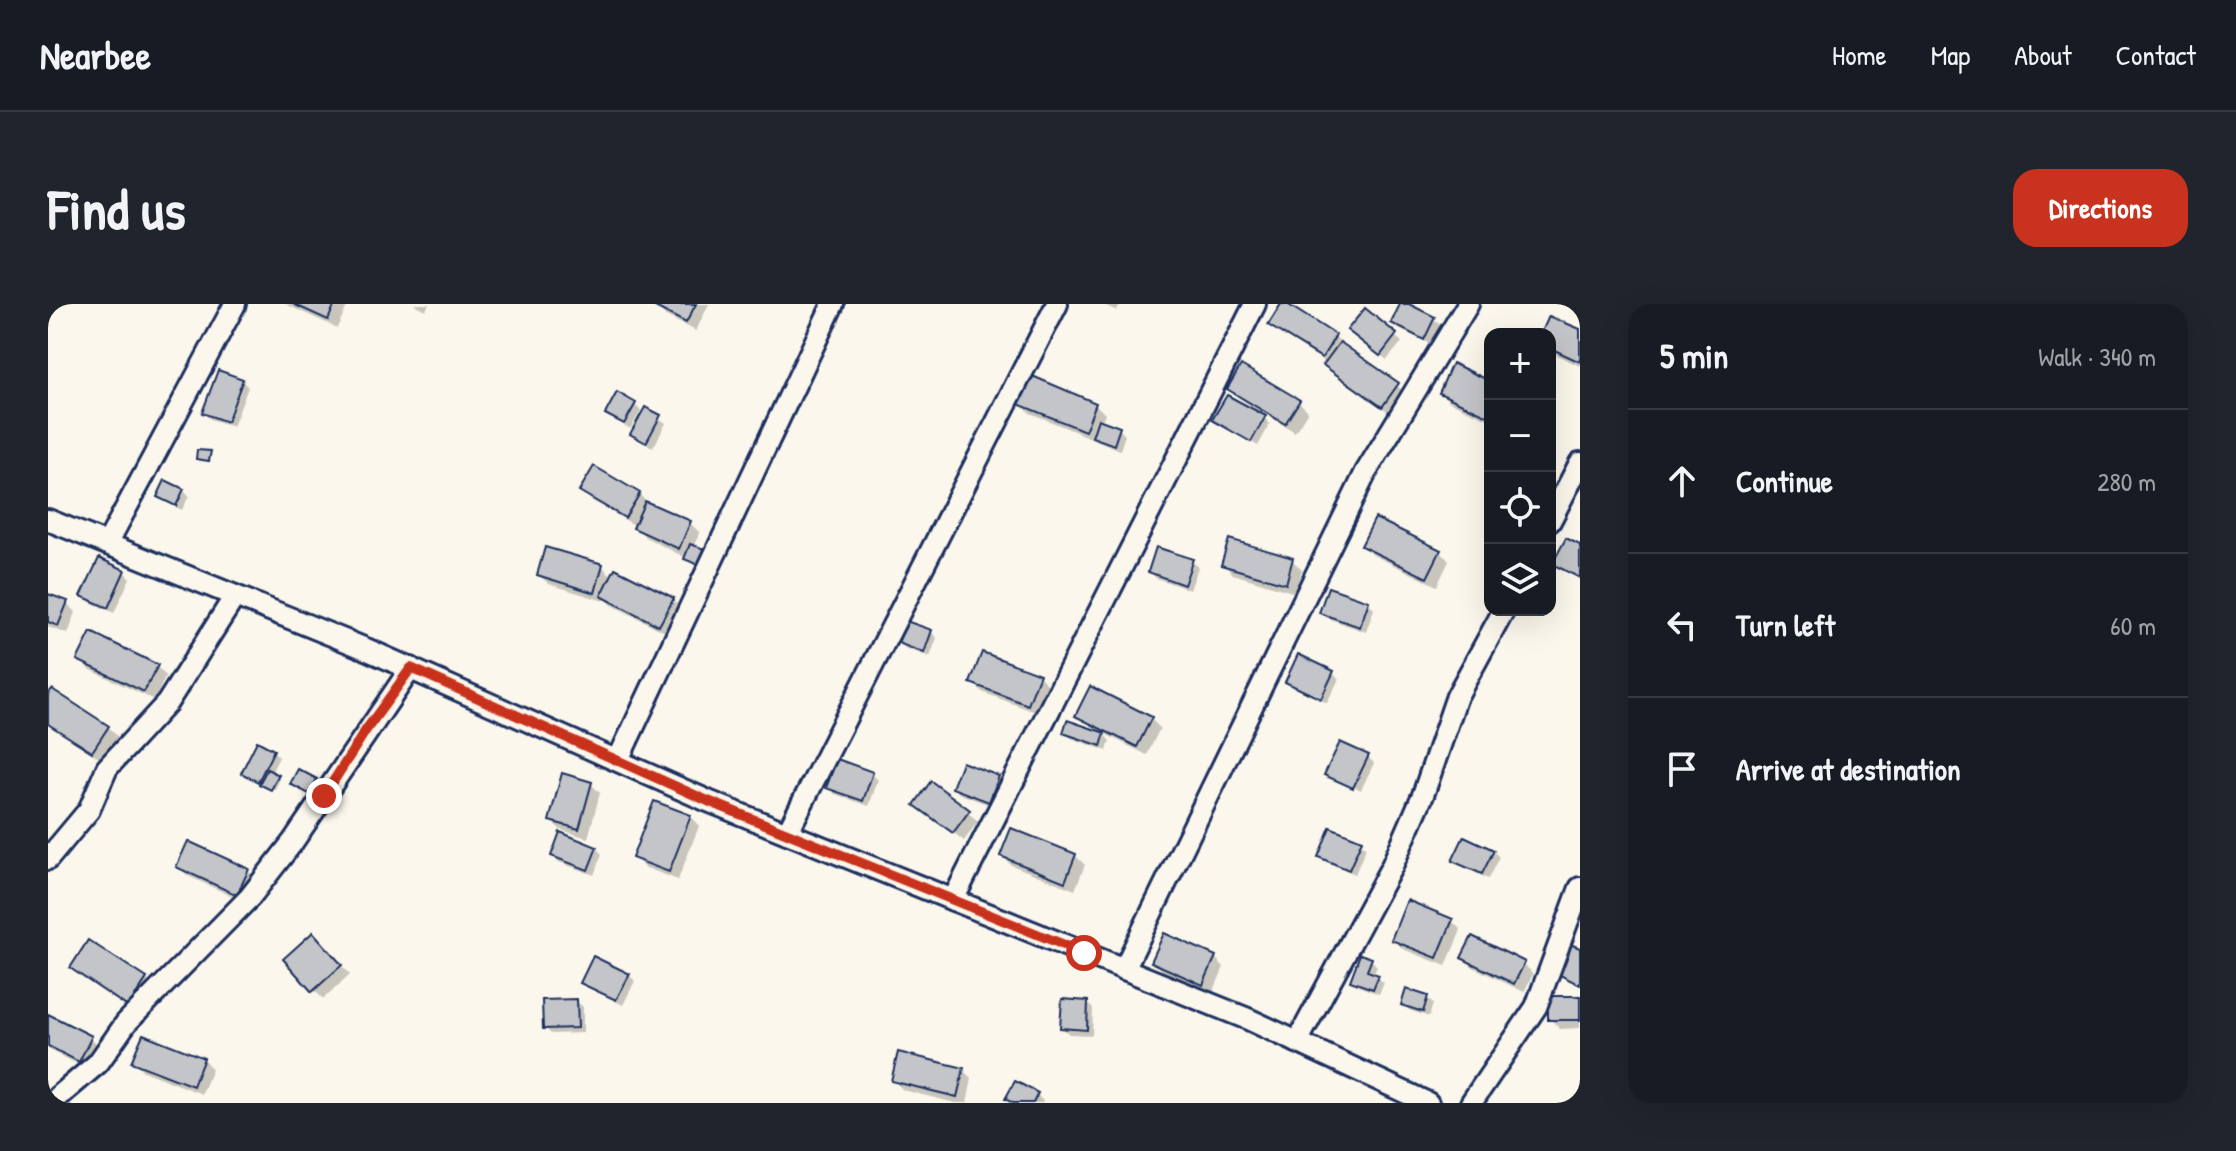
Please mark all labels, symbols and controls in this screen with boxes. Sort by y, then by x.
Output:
text: Nearbee [40,29,151,81]
text: Home [1832,36,1887,74]
text: Map [1931,36,1970,74]
text: About [2014,36,2072,74]
text: Contact [2116,36,2196,74]
button: Directions [2013,169,2188,247]
text: Find us [48,171,186,246]
map controls [1484,328,1556,616]
button: + [1484,328,1556,400]
text: 5 min [1660,333,1728,379]
text: Walk · 340 m [2038,339,2156,374]
button: − [1484,400,1556,472]
icon: ahead [1660,459,1704,503]
text: Continue [1736,461,1833,501]
text: 280 m [2097,464,2156,499]
button: locate [1484,472,1556,544]
button: layers [1484,544,1556,616]
icon: left [1660,603,1704,647]
text: Turn left [1736,605,1835,645]
text: 60 m [2110,608,2156,643]
icon: arrive [1660,747,1704,791]
text: Arrive at destination [1736,749,1961,789]
route end [306,778,342,814]
route start [1066,935,1102,971]

